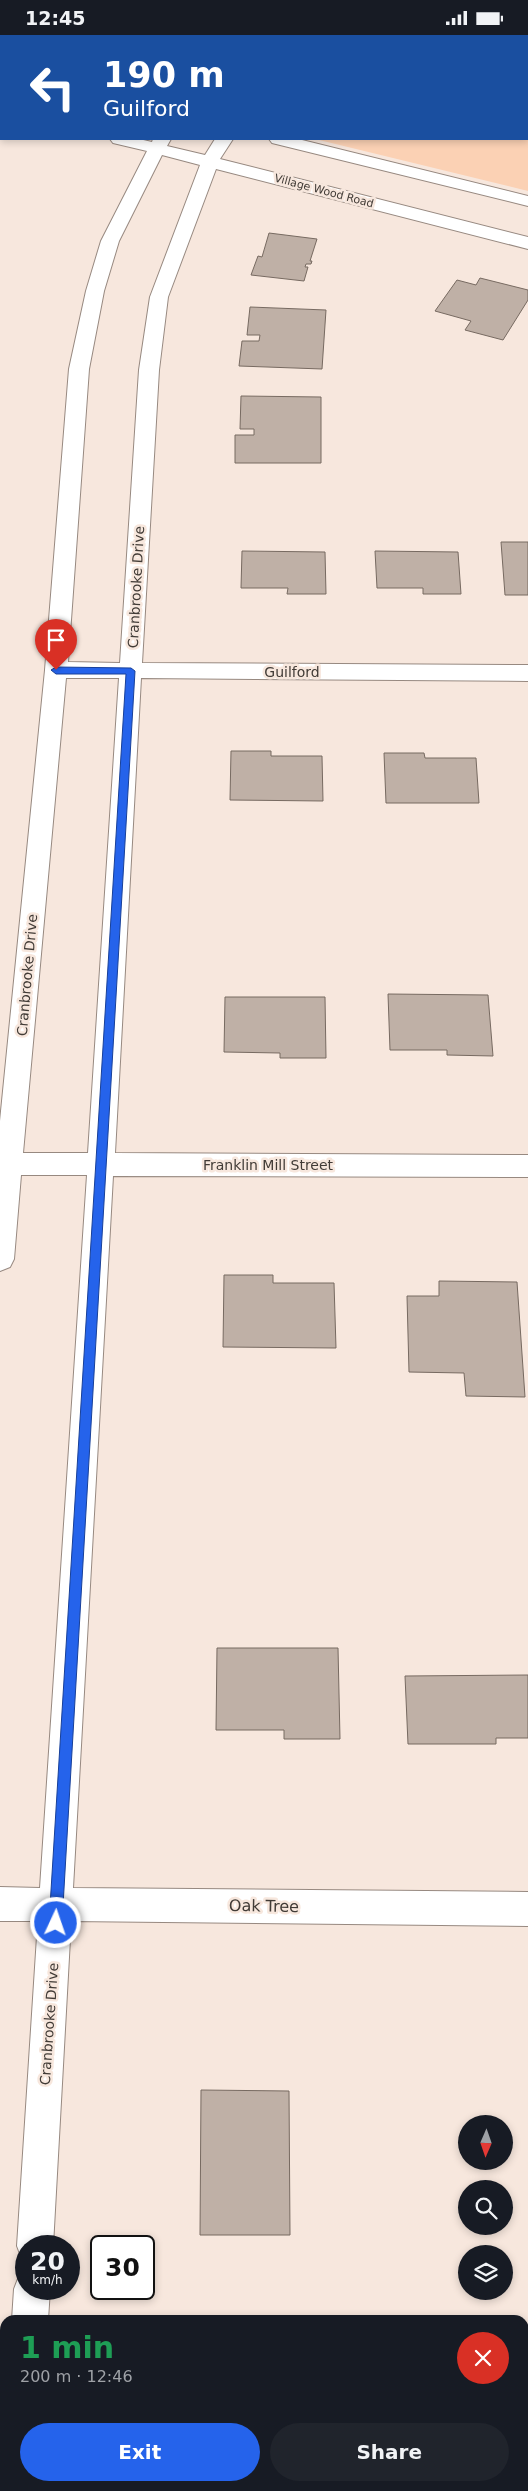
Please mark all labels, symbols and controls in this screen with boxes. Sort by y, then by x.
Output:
text: 12:45 [25,7,85,29]
icon: left [20,55,85,120]
text: 190 m [103,55,225,95]
text: Guilford [103,96,190,121]
street label: Village Wood Road [273,171,375,211]
street label: Cranbrooke Drive [125,525,147,649]
pin [35,619,77,670]
icon: arrive [42,626,70,654]
street label: Guilford [264,664,320,680]
street label: Cranbrooke Drive [14,913,40,1037]
street label: Franklin Mill Street [203,1157,334,1173]
position arrow [29,1896,81,1948]
street label: Oak Tree [229,1896,299,1916]
street label: Cranbrooke Drive [37,1962,61,2086]
north arrow [458,2115,512,2170]
map controls [458,2115,513,2300]
button: search [458,2180,513,2235]
speed limit sign: 30 [90,2235,155,2300]
button: layers [458,2245,513,2300]
text: 20 [30,2247,65,2276]
text: km/h [32,2273,63,2287]
text: 1 min [20,2330,114,2365]
button: close [457,2332,509,2384]
text: 200 m · 12:46 [20,2367,133,2386]
button: Exit [20,2423,260,2481]
button: Share [270,2423,509,2481]

